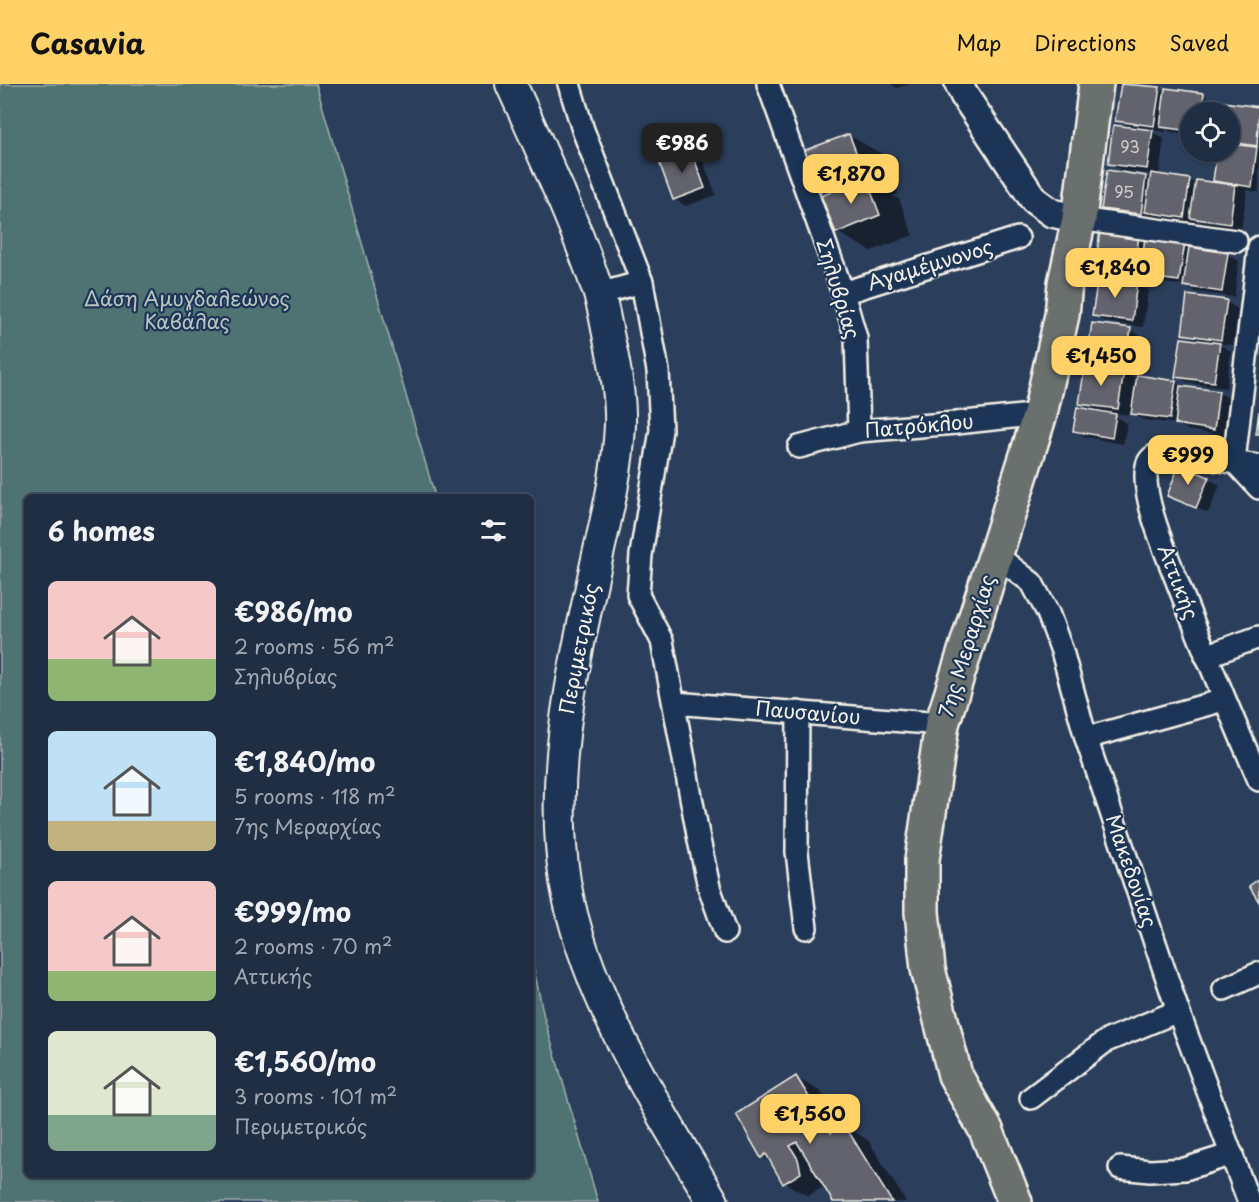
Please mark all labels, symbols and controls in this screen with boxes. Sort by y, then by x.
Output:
text: Casavia [30,21,145,64]
text: Map [956,26,1001,58]
text: Directions [1034,26,1136,58]
text: Saved [1169,26,1229,58]
map controls [1180,102,1240,162]
button: locate [1180,102,1240,162]
pin: €986 [646,123,718,174]
text: €986 [655,127,709,157]
house number: 93 [1120,134,1140,158]
pin: €1,870 [802,154,900,205]
text: €1,870 [817,158,885,188]
house number: 95 [1114,179,1134,203]
street label: Αγαμέμνονος [863,231,996,297]
street label: Σηλυβρίας [809,235,868,343]
pin: €1,840 [1066,248,1164,299]
text: €1,840 [1079,252,1151,282]
park label: Δάση Αμυγδαλεώνος Καβάλας [84,283,290,336]
pin: €1,450 [1052,336,1150,387]
text: €1,450 [1065,340,1137,370]
street label: Πατρόκλου [863,405,975,445]
pin: €999 [1152,435,1224,486]
text: €999 [1162,439,1214,469]
text: 6 homes [48,511,155,550]
icon: filters [477,514,510,547]
street label: Αττικής [1151,540,1207,624]
street label: 7ης Μεραρχίας [930,571,1002,721]
street label: Περιμετρικός [551,580,605,717]
text: €986/mo [234,592,352,631]
icon: home [96,605,168,677]
text: 2 rooms · 56 m² [234,631,395,661]
text: Σηλυβρίας [234,661,337,691]
street label: Παυσανίου [754,692,862,732]
text: €1,840/mo [234,742,375,781]
icon: home [96,755,168,827]
text: 5 rooms · 118 m² [234,781,396,811]
street label: Μακεδονίας [1099,810,1165,931]
text: 7ης Μεραρχίας [234,811,382,841]
text: €999/mo [234,892,351,931]
icon: home [96,905,168,977]
text: 2 rooms · 70 m² [234,931,392,961]
text: Αττικής [234,961,312,991]
text: €1,560/mo [234,1042,376,1081]
icon: home [96,1055,168,1127]
text: 3 rooms · 101 m² [234,1081,397,1111]
pin: €1,560 [761,1094,859,1145]
text: €1,560 [774,1098,846,1128]
text: Περιμετρικός [234,1111,367,1141]

